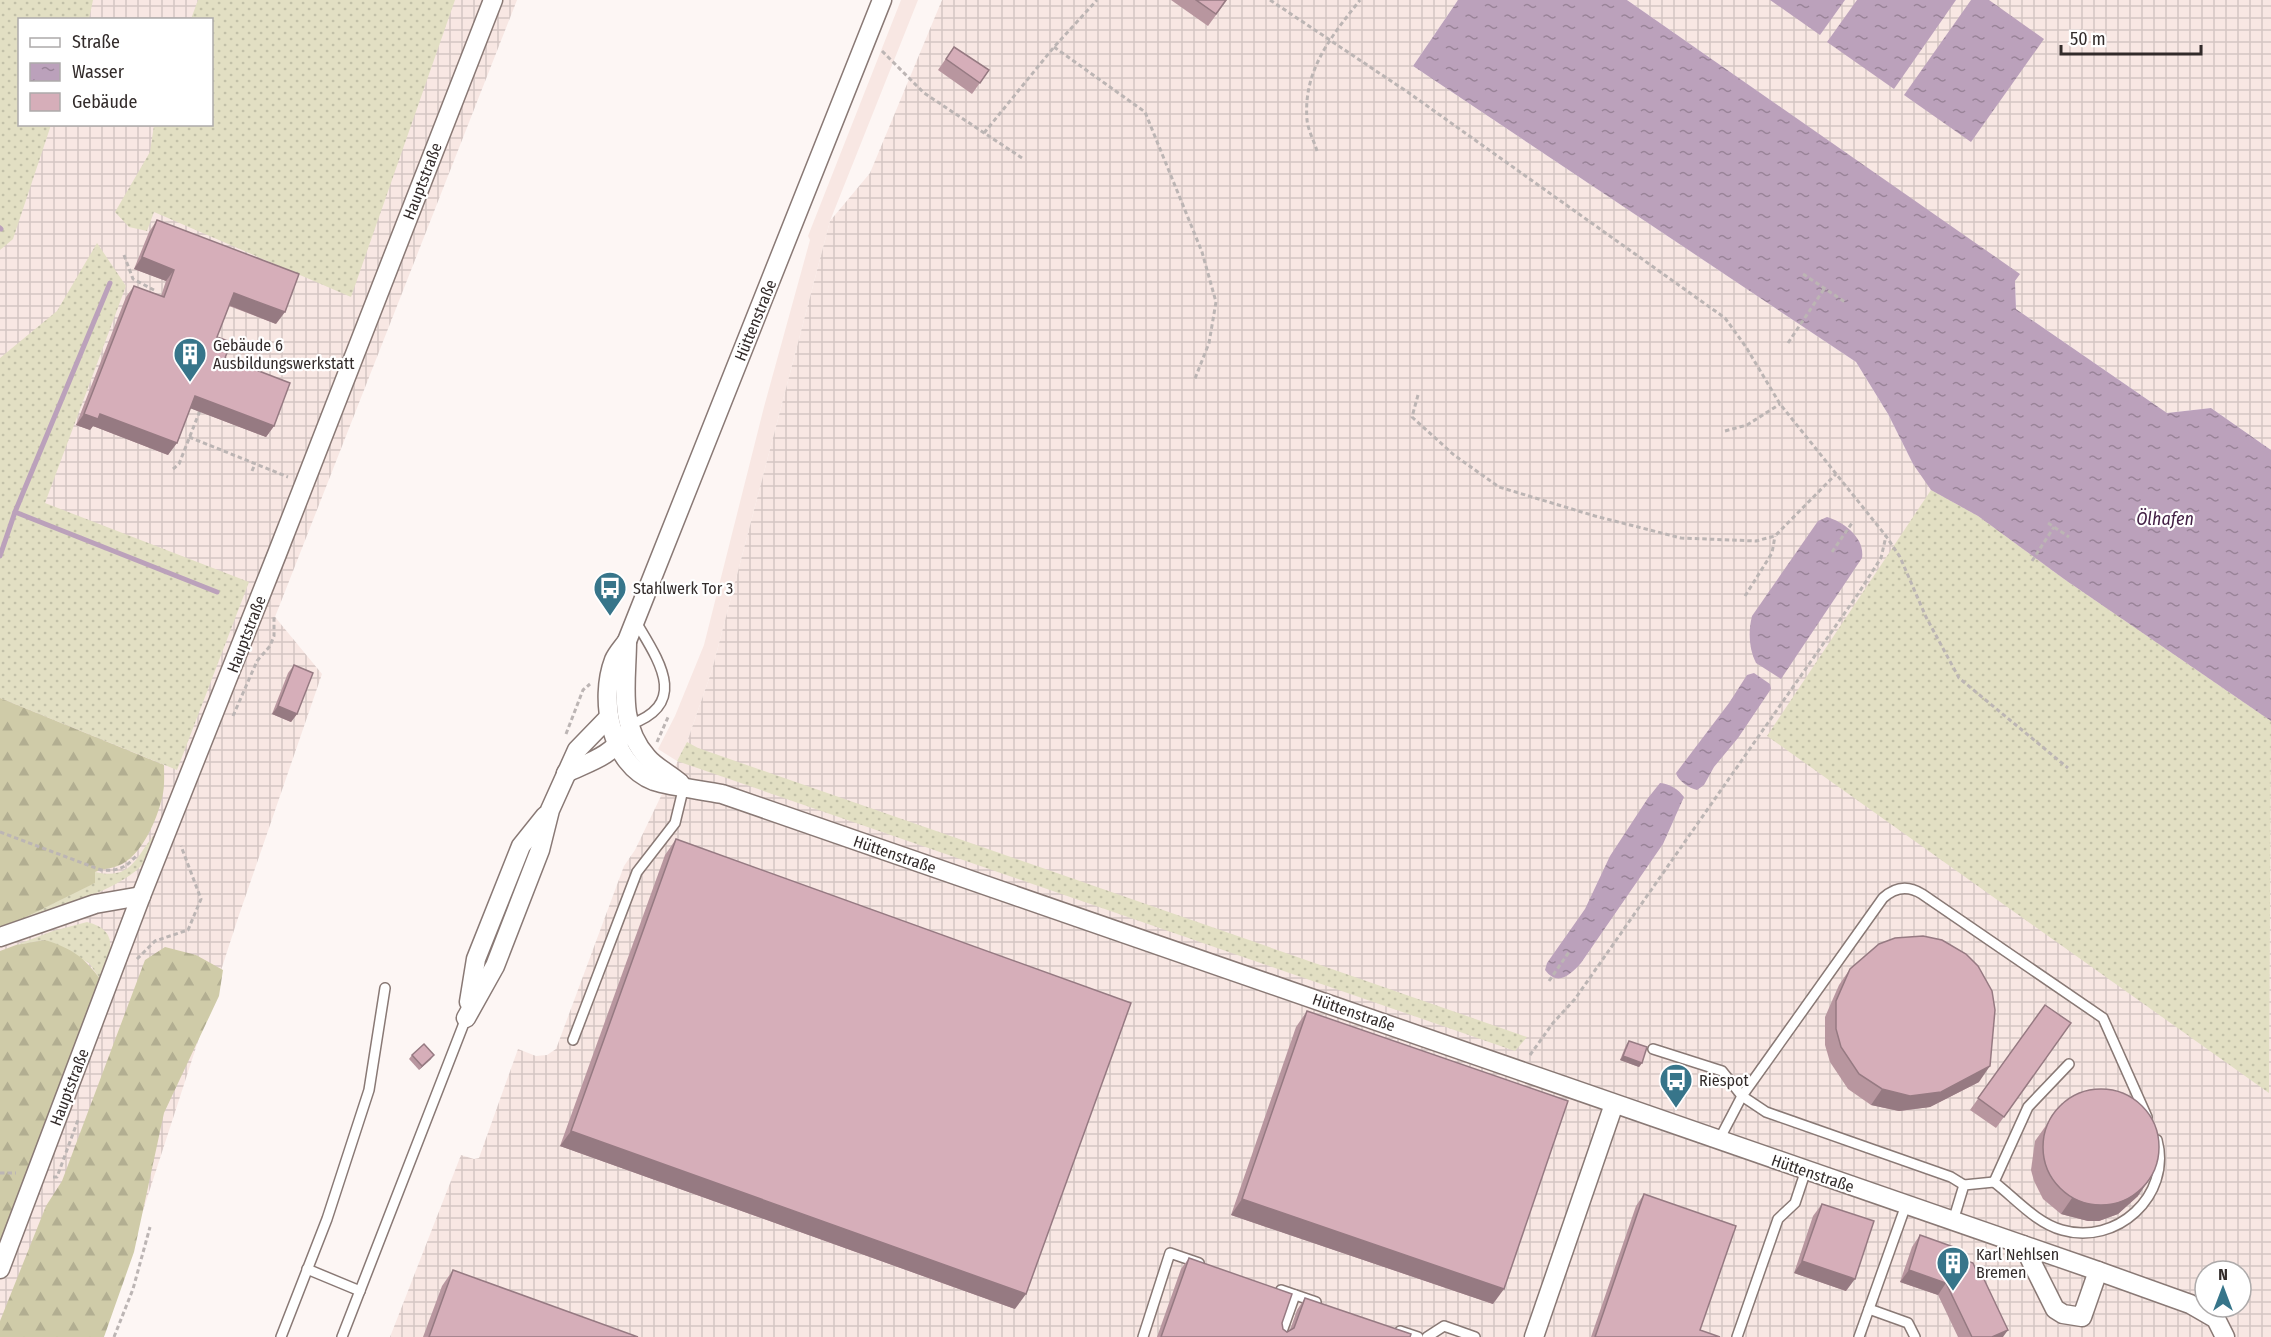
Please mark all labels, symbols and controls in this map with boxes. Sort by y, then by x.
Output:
legend [18,18,213,126]
scale bar [2061,18,2200,56]
text: 50 m [2070,28,2106,50]
text: Straße [72,31,120,53]
text: Wasser [72,61,125,83]
text: Gebäude [72,91,138,113]
street label: Hauptstraße [399,140,446,222]
street label: Hüttenstraße [731,277,780,364]
building icon: Gebäude 6 Ausbildungswerkstatt [172,336,208,383]
place label: Gebäude 6 Ausbildungswerkstatt [213,336,355,373]
water label: Ölhafen [2136,508,2194,530]
bus stop icon: Stahlwerk Tor 3 [592,570,628,617]
place label: Stahlwerk Tor 3 [633,579,733,598]
street label: Hauptstraße [223,593,270,675]
street label: Hüttenstraße [851,831,939,877]
street label: Hüttenstraße [1310,989,1398,1035]
street label: Hauptstraße [46,1046,93,1128]
bus stop icon: Riespot [1658,1062,1694,1109]
place label: Riespot [1699,1071,1749,1090]
street label: Hüttenstraße [1769,1150,1857,1196]
building icon: Karl Nehlsen Bremen [1935,1245,1971,1292]
place label: Karl Nehlsen Bremen [1976,1245,2059,1282]
north arrow [2193,1259,2253,1319]
text: N [2218,1265,2228,1284]

